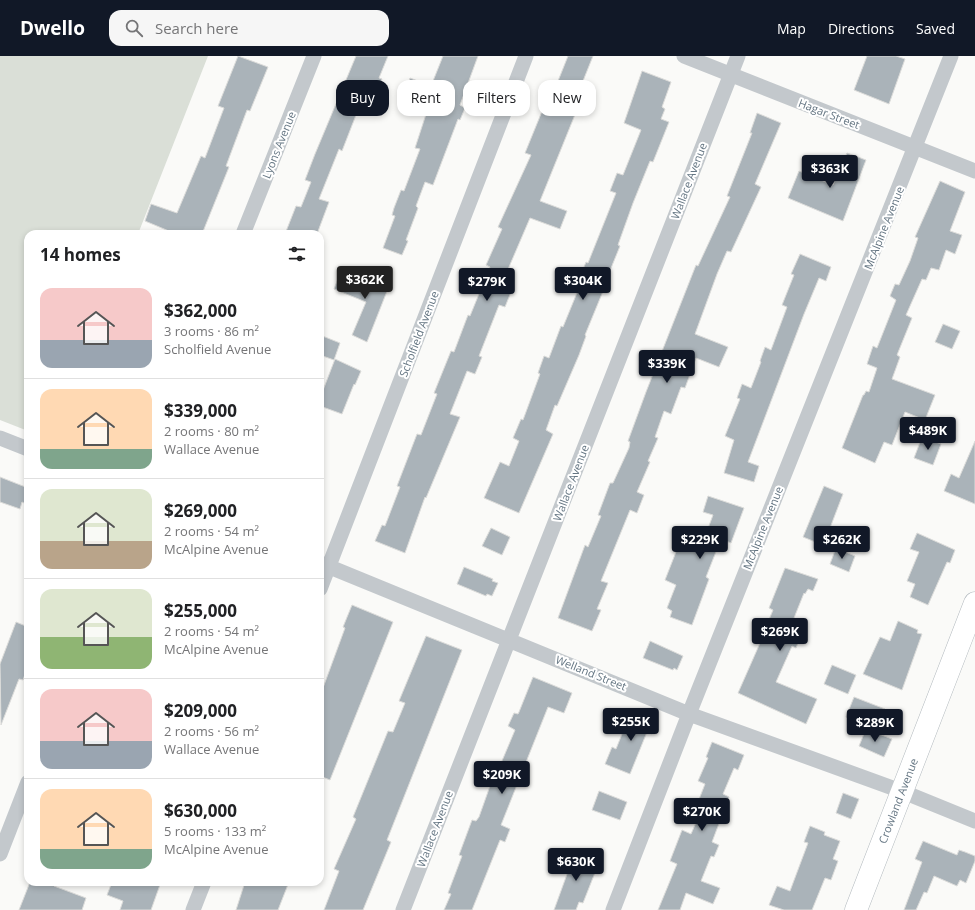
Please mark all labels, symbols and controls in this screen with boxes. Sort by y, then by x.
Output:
search box [109,10,389,46]
text: Dwello [20,15,85,41]
icon: search [123,17,145,39]
text: Search here [155,18,239,38]
text: Map [777,19,806,38]
text: Directions [828,19,894,38]
text: Saved [916,19,955,38]
chip: Buy [336,80,389,116]
chip: Rent [397,80,455,116]
chip: Filters [463,80,530,116]
chip: New [538,80,596,116]
street label: Hagar Street [796,95,862,132]
street label: Lyons Avenue [258,109,299,181]
street label: Wallace Avenue [667,141,710,221]
pin: $363K [802,155,858,189]
text: $363K [811,159,849,177]
street label: McAlpine Avenue [860,184,907,272]
text: 14 homes [40,243,121,266]
icon: filters [286,243,308,265]
pin: $362K [337,266,393,300]
pin: $304K [555,267,611,301]
pin: $279K [459,268,515,302]
text: $362K [346,270,384,288]
text: $304K [564,271,602,289]
text: $279K [468,272,506,290]
street label: Scholfield Avenue [395,289,442,379]
text: $362,000 [164,299,237,322]
icon: home [72,304,120,352]
text: 3 rooms · 86 m² [164,322,259,340]
text: Scholfield Avenue [164,340,271,358]
pin: $339K [639,350,695,384]
text: $339K [648,354,686,372]
text: $339,000 [164,399,237,422]
icon: home [72,405,120,453]
pin: $489K [900,417,956,451]
text: $489K [909,421,947,439]
text: 2 rooms · 80 m² [164,422,259,440]
text: Wallace Avenue [164,440,259,458]
street label: Wallace Avenue [549,443,592,523]
street label: McAlpine Avenue [739,484,786,572]
text: $269,000 [164,499,237,522]
icon: home [72,505,120,553]
text: 2 rooms · 54 m² [164,522,259,540]
pin: $229K [672,526,728,560]
pin: $262K [814,526,870,560]
text: $229K [681,530,719,548]
text: $262K [823,530,861,548]
text: McAlpine Avenue [164,540,269,558]
text: $255,000 [164,599,237,622]
icon: home [72,605,120,653]
pin: $269K [752,618,808,652]
text: 2 rooms · 54 m² [164,622,259,640]
text: $269K [761,622,799,640]
text: McAlpine Avenue [164,640,269,658]
street label: Welland Street [554,652,629,694]
text: $209,000 [164,699,237,722]
icon: home [72,705,120,753]
pin: $255K [603,708,659,742]
pin: $289K [847,709,903,743]
text: $255K [612,712,650,730]
text: $289K [856,713,894,731]
text: 2 rooms · 56 m² [164,722,259,740]
text: Wallace Avenue [164,740,259,758]
street label: Crowland Avenue [875,756,921,845]
pin: $209K [474,761,530,795]
text: $209K [483,765,521,783]
street label: Wallace Avenue [413,789,456,869]
pin: $270K [674,798,730,832]
text: $630,000 [164,799,237,822]
text: $270K [683,802,721,820]
icon: home [72,805,120,853]
text: 5 rooms · 133 m² [164,822,266,840]
text: McAlpine Avenue [164,840,269,858]
pin: $630K [548,848,604,882]
text: $630K [557,852,595,870]

